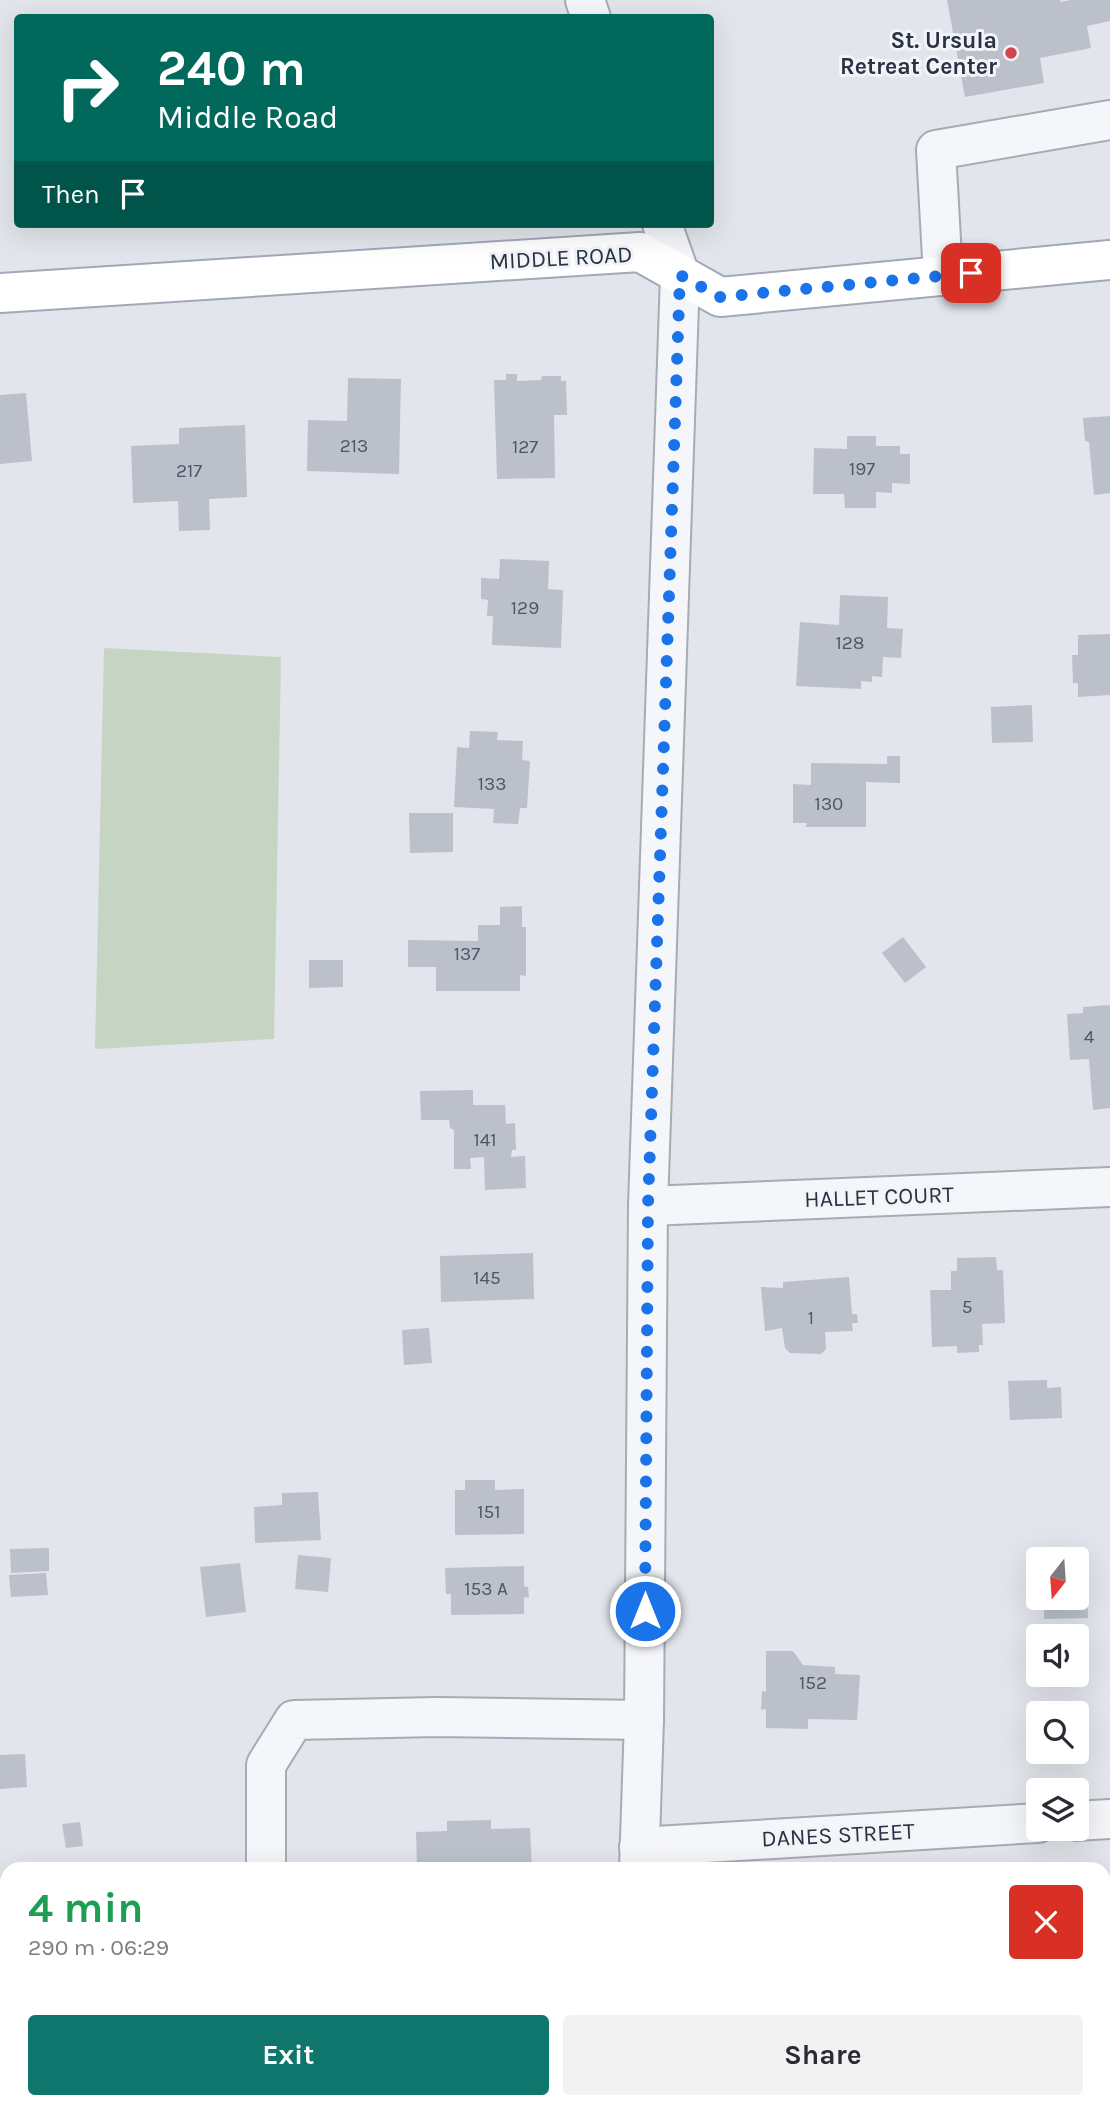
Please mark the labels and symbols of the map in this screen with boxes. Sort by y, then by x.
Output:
place label: St. Ursula Retreat Center [840,27,997,80]
marker: St. Ursula Retreat Center [1003,45,1019,61]
street label: MIDDLE ROAD [489,241,633,275]
pin [941,243,1001,303]
house number: 213 [340,435,368,457]
house number: 127 [512,436,538,458]
house number: 197 [849,458,875,480]
house number: 217 [176,460,202,482]
house number: 129 [511,597,539,619]
house number: 128 [836,632,864,654]
house number: 133 [478,773,506,795]
house number: 130 [815,793,843,815]
house number: 137 [454,943,480,965]
house number: 4 [1084,1026,1095,1048]
house number: 141 [473,1129,497,1151]
street label: HALLET COURT [804,1181,955,1213]
house number: 145 [473,1267,501,1289]
house number: 5 [962,1296,972,1318]
house number: 1 [808,1307,814,1329]
house number: 151 [477,1501,501,1523]
north arrow [1026,1547,1088,1610]
position arrow [608,1574,682,1648]
house number: 153 A [464,1578,508,1600]
house number: 152 [799,1672,827,1694]
street label: DANES STREET [761,1817,916,1852]

